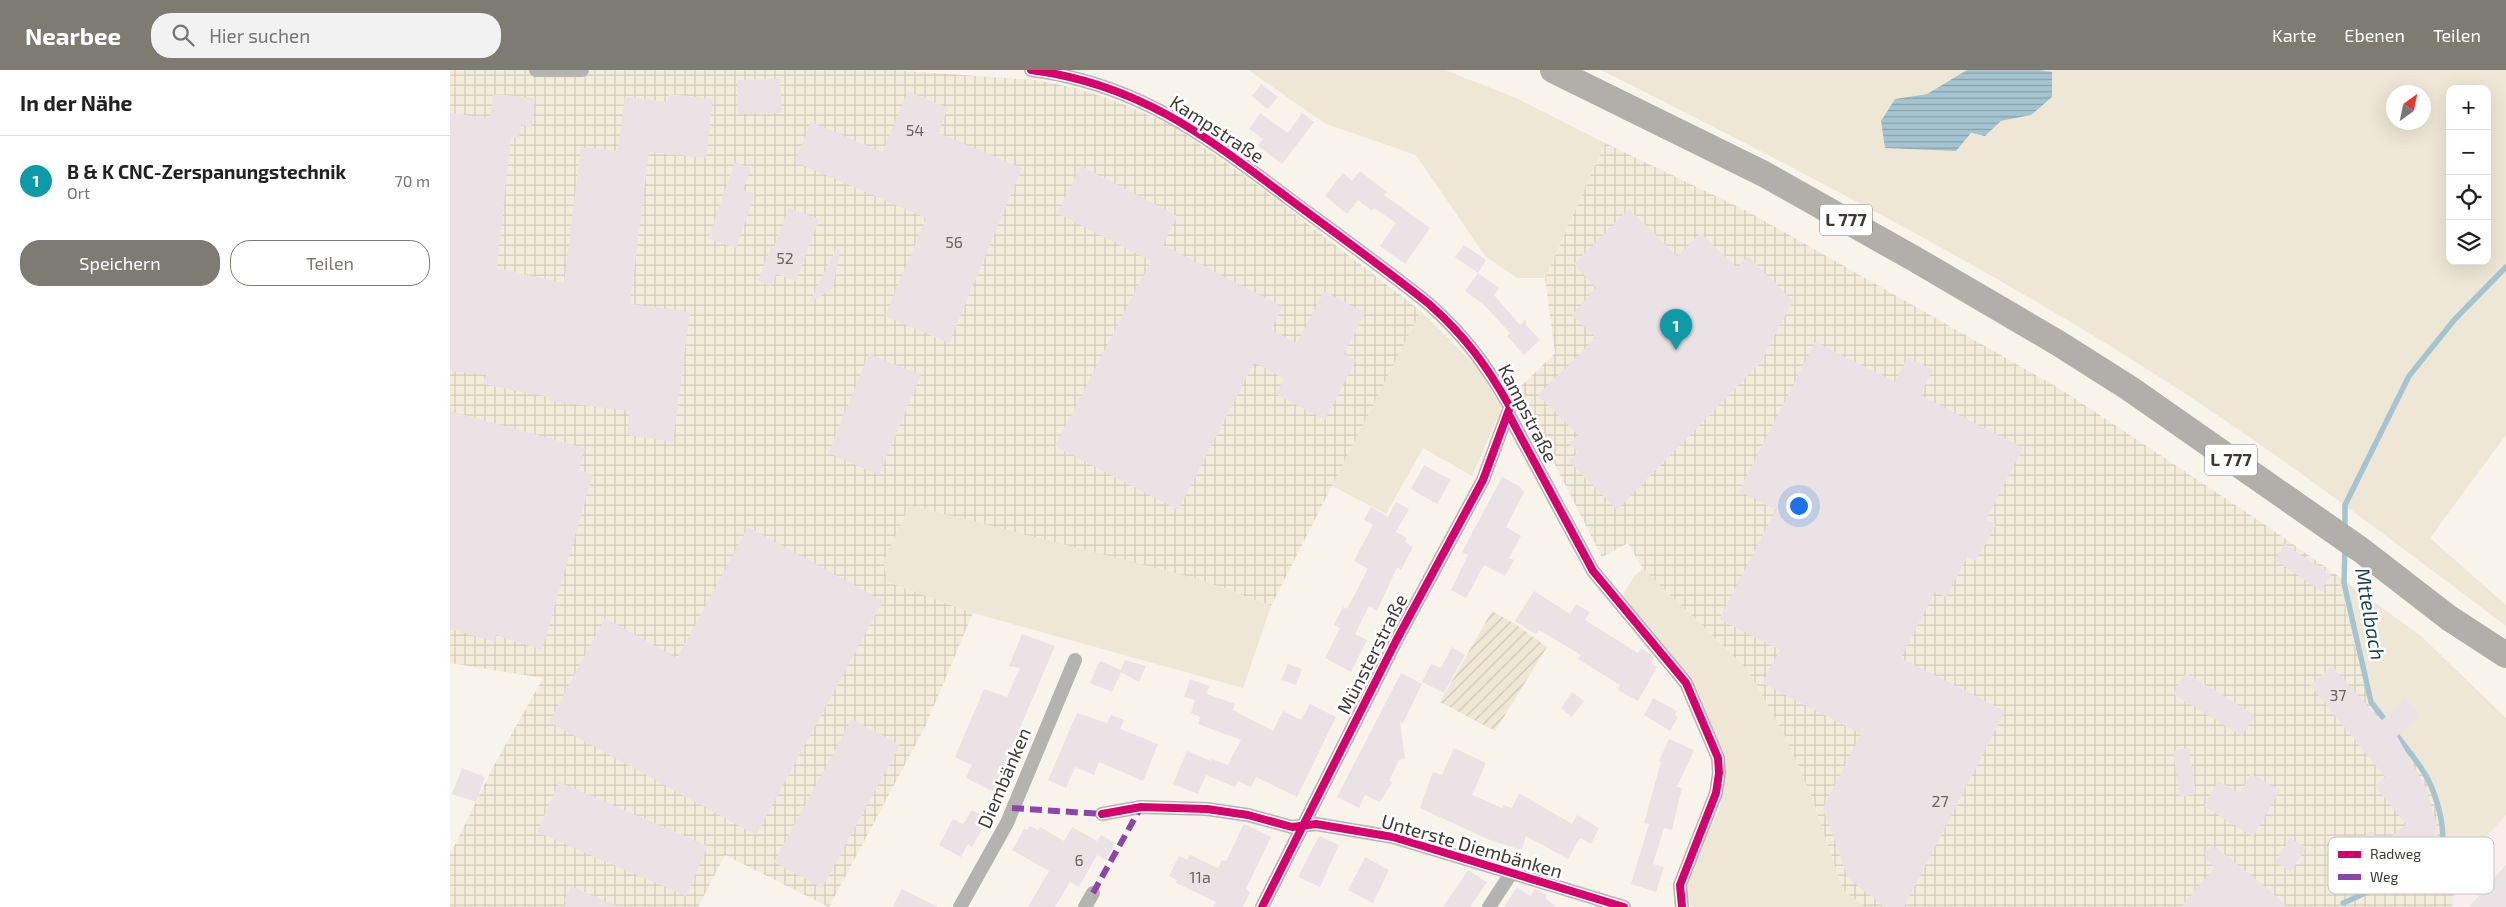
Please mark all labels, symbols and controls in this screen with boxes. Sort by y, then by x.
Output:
search box [151,13,501,58]
text: Nearbee [25,21,121,50]
icon: search [169,21,197,49]
text: Hier suchen [209,24,310,47]
text: Karte [2272,24,2316,46]
text: Ebenen [2344,24,2405,46]
text: Teilen [2433,24,2481,46]
north arrow [2386,85,2431,130]
map controls [2446,85,2491,265]
button: + [2446,85,2491,130]
text: In der Nähe [20,90,132,115]
street label: Kampstraße [1166,90,1269,167]
house number: 54 [906,120,924,139]
button: − [2446,130,2491,175]
text: B & K CNC-Zerspanungstechnik [67,160,346,183]
text: 1 [33,171,39,190]
text: 70 m [395,171,430,190]
button: locate [2446,175,2491,220]
text: Ort [67,183,90,202]
road number: L 777 [1820,204,1872,236]
button: layers [2446,220,2491,265]
house number: 56 [945,232,963,251]
button: Speichern [20,240,220,286]
button: Teilen [230,240,430,286]
house number: 52 [776,248,794,267]
pin: 1 [1660,309,1692,350]
street label: Kampstraße [1494,360,1563,466]
road number: L 777 [2205,444,2257,476]
your location [1786,493,1812,519]
water label: Mttelbach [2351,566,2391,662]
street label: Münsterstraße [1332,590,1412,717]
house number: 37 [2329,685,2347,704]
street label: Diembänken [972,724,1035,832]
house number: 27 [1931,791,1949,810]
street label: Unterste Diembänken [1379,809,1565,882]
legend [2328,837,2494,894]
text: Radweg [2370,845,2421,862]
house number: 6 [1074,850,1084,869]
house number: 11a [1189,867,1211,886]
text: Weg [2370,868,2399,885]

